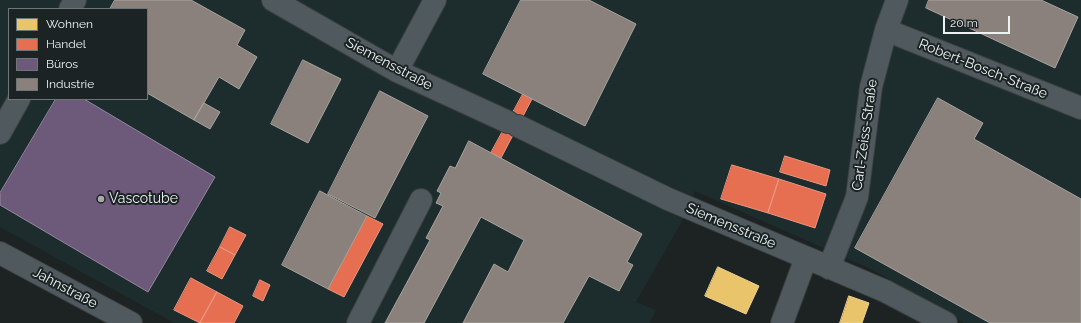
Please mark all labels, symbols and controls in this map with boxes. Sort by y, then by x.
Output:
legend [8,8,148,100]
scale bar [945,8,1012,34]
text: 20 m [950,16,978,30]
text: Wohnen [46,17,93,31]
street label: Siemensstraße [343,34,435,94]
street label: Robert-Bosch-Straße [916,36,1050,102]
text: Handel [46,37,86,51]
text: Büros [46,57,78,71]
text: Industrie [46,77,94,91]
street label: Carl-Zeiss-Straße [849,78,881,192]
place label: Vascotube [109,191,178,207]
marker: Vascotube [96,194,106,204]
street label: Siemensstraße [684,200,778,252]
street label: Jahnstraße [30,264,100,312]

